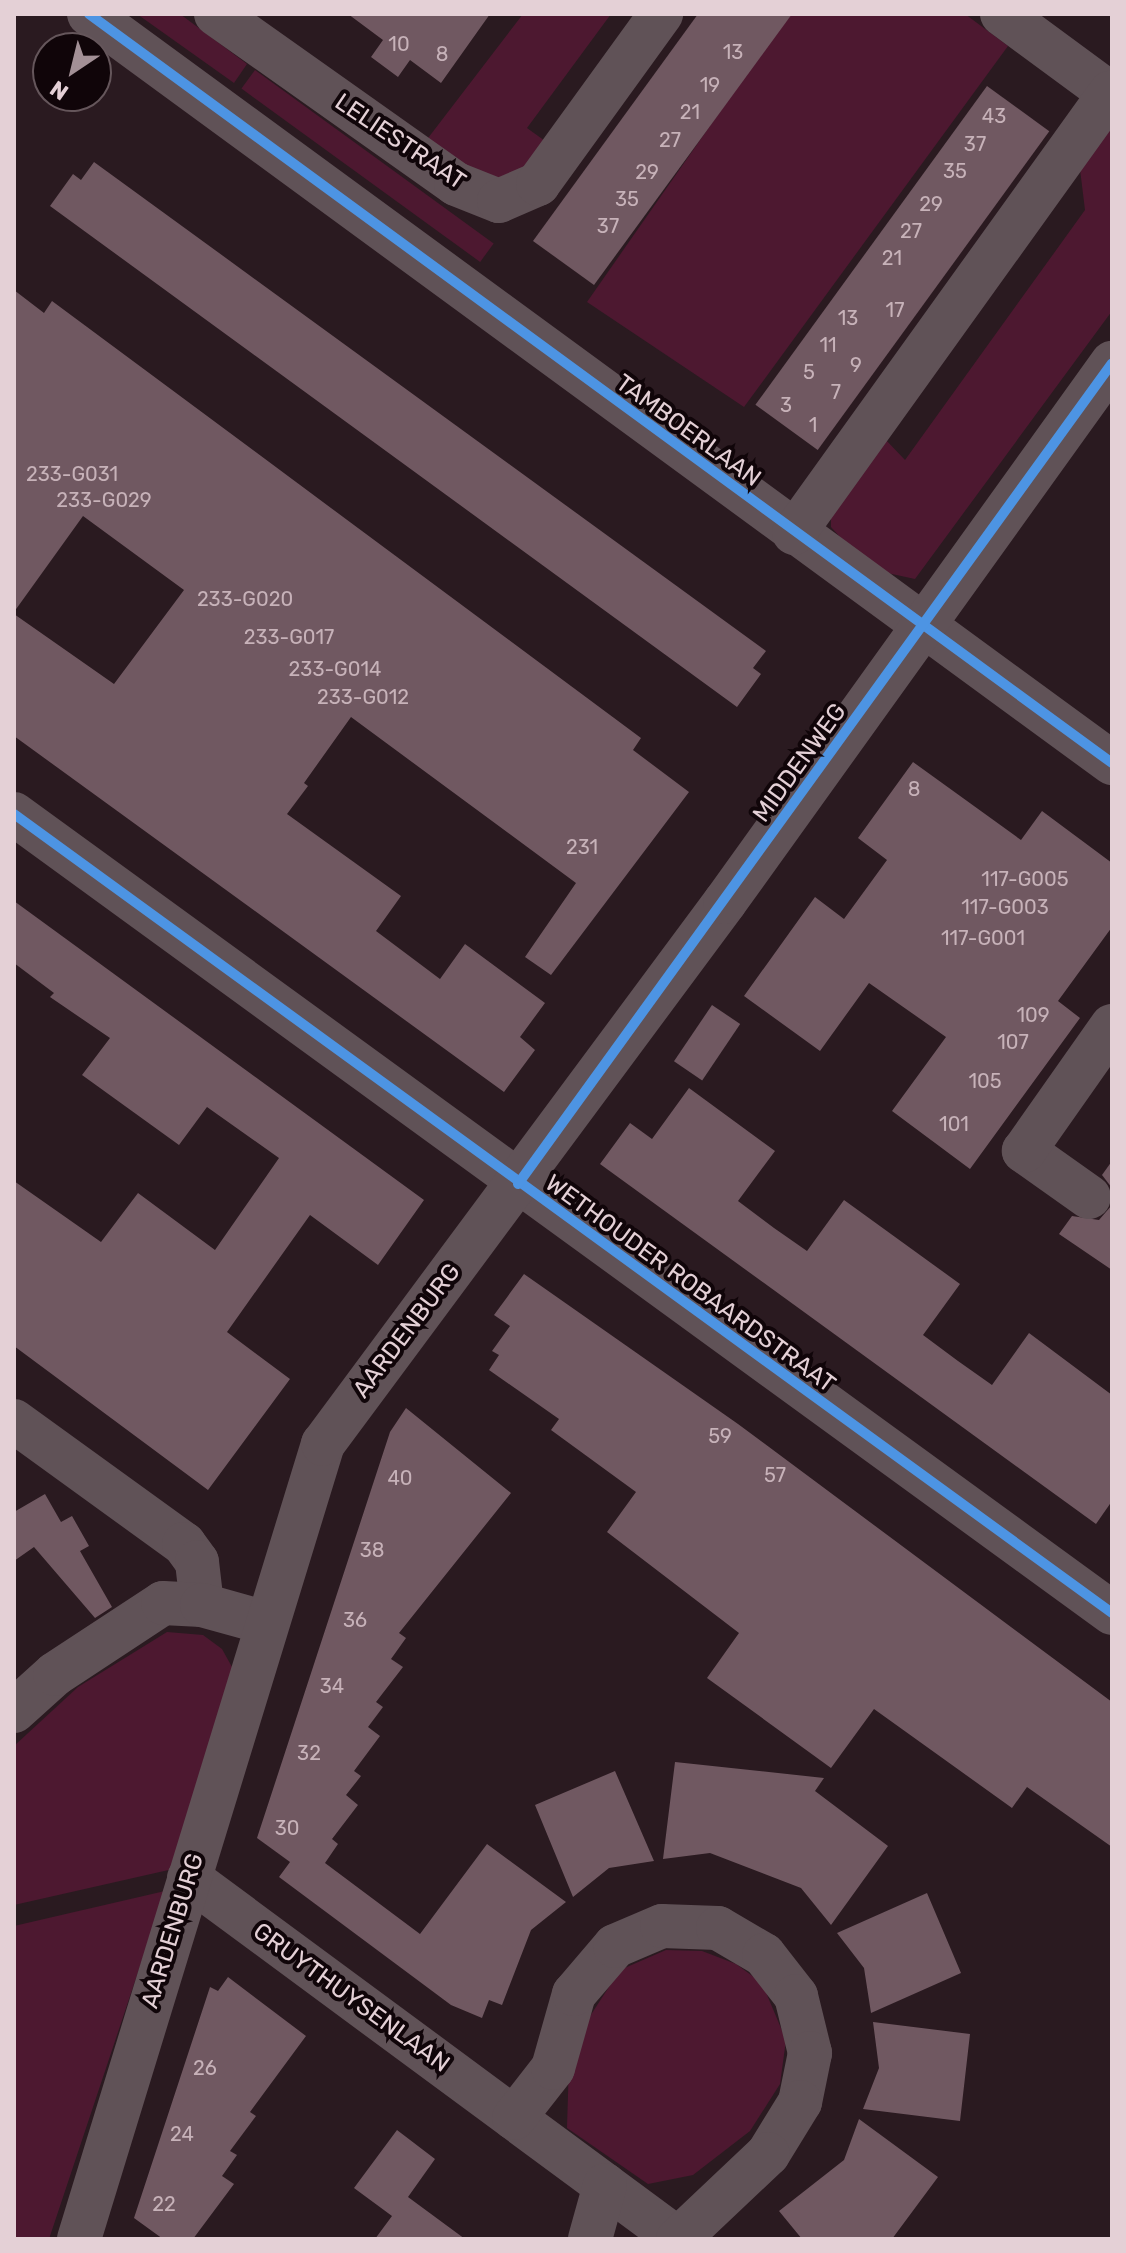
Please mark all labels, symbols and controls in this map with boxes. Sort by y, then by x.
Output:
north arrow [32,32,112,112]
house number: 10 [388,32,410,56]
house number: 13 [723,40,743,64]
house number: 8 [436,42,448,66]
house number: 19 [700,73,720,97]
text: N [45,75,73,106]
street label: LELIESTRAAT [329,88,471,196]
house number: 21 [680,100,700,124]
house number: 43 [982,104,1006,128]
house number: 27 [659,128,681,152]
house number: 37 [964,132,986,156]
house number: 35 [943,159,967,183]
house number: 29 [635,160,659,184]
house number: 35 [615,187,639,211]
house number: 29 [919,192,943,216]
house number: 37 [597,214,619,238]
house number: 27 [900,219,922,243]
house number: 21 [882,246,902,270]
house number: 17 [886,298,904,322]
house number: 13 [838,306,858,330]
house number: 11 [819,333,837,357]
house number: 9 [850,353,862,377]
house number: 5 [803,360,815,384]
street label: TAMBOERLAAN [610,369,766,493]
house number: 7 [831,380,841,404]
house number: 3 [780,393,792,417]
house number: 1 [809,413,817,437]
house number: 233-G031 [26,462,118,486]
house number: 233-G029 [56,488,152,512]
house number: 233-G020 [197,587,293,611]
house number: 233-G017 [244,625,334,649]
house number: 233-G014 [289,657,381,681]
house number: 233-G012 [317,685,409,709]
street label: MIDDENWEG [747,698,853,828]
house number: 8 [908,777,920,801]
house number: 231 [566,835,598,859]
house number: 117-G005 [981,867,1069,891]
house number: 117-G003 [961,895,1049,919]
house number: 117-G001 [941,926,1025,950]
house number: 109 [1016,1003,1050,1027]
house number: 107 [997,1030,1029,1054]
house number: 105 [968,1069,1002,1093]
house number: 101 [939,1112,969,1136]
street label: WETHOUDER ROBAARDSTRAAT [539,1169,841,1399]
street label: AARDENBURG [347,1258,467,1404]
house number: 59 [708,1424,732,1448]
house number: 57 [764,1463,786,1487]
house number: 40 [387,1466,413,1490]
house number: 38 [360,1538,384,1562]
house number: 36 [343,1608,367,1632]
house number: 34 [320,1674,344,1698]
house number: 32 [297,1741,321,1765]
house number: 30 [275,1816,299,1840]
street label: AARDENBURG [136,1850,210,2012]
street label: GRUYTHUYSENLAAN [247,1917,455,2079]
house number: 26 [193,2056,217,2080]
house number: 24 [170,2122,194,2146]
house number: 22 [152,2192,176,2216]

